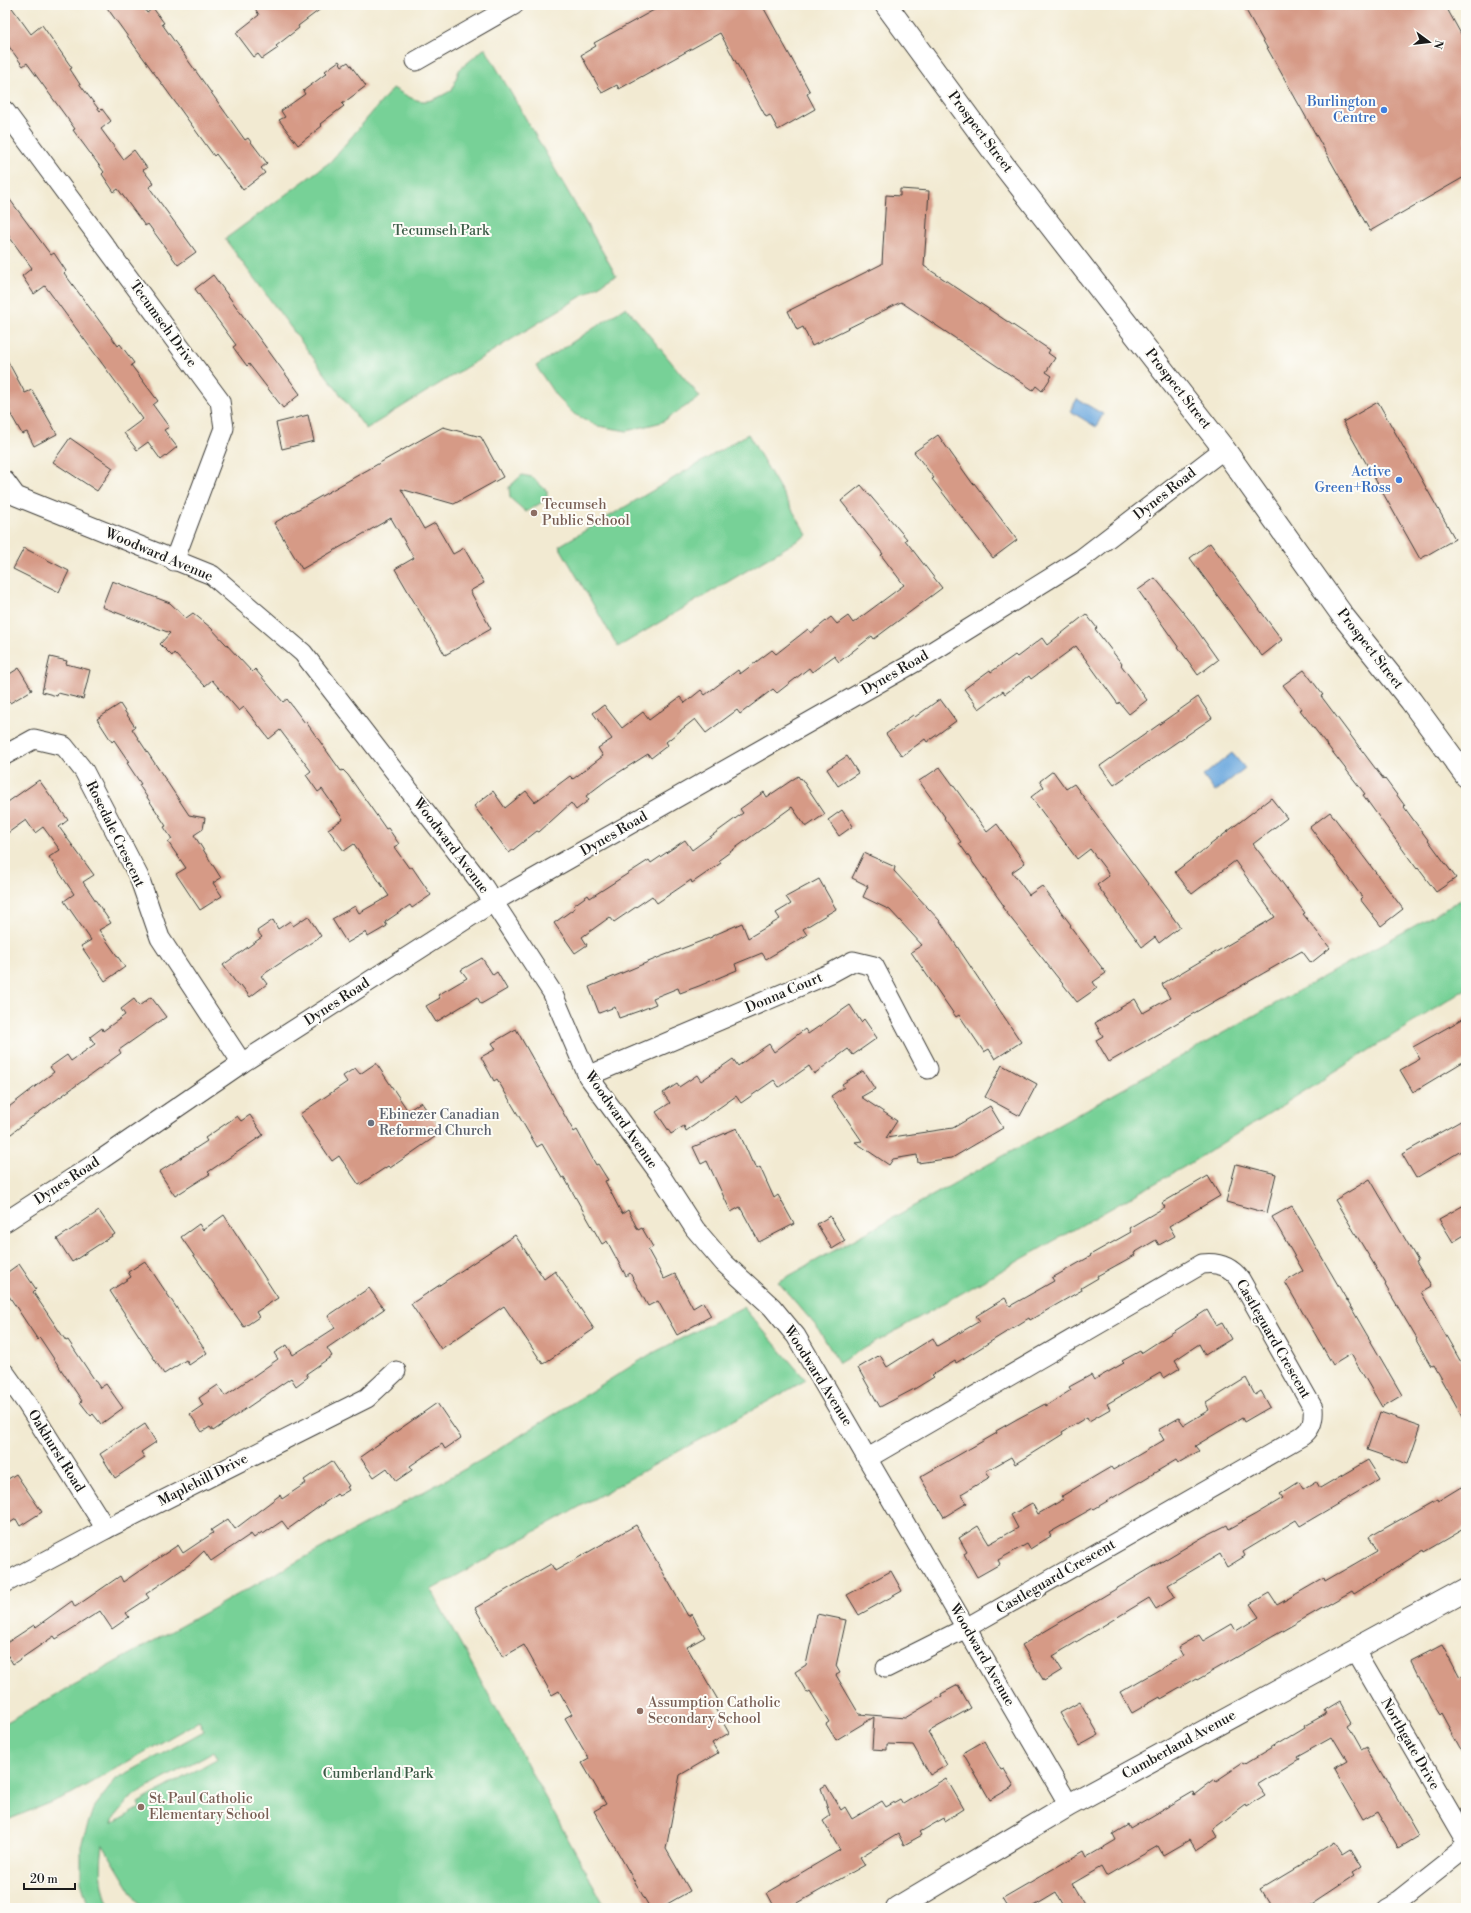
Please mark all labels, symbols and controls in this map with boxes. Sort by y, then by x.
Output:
north arrow [1409,22,1449,62]
text: N [1430,38,1446,51]
street label: Prospect Street [943,88,1017,176]
place label: Burlington Centre [1306,93,1377,127]
marker: Burlington Centre [1379,105,1389,115]
park label: Tecumseh Park [393,222,490,240]
street label: Tecumseh Drive [125,277,201,371]
street label: Prospect Street [1141,345,1215,433]
place label: Active Green+Ross [1314,463,1391,497]
street label: Dynes Road [1130,464,1200,524]
marker: Active Green+Ross [1394,475,1404,485]
place label: Tecumseh Public School [542,496,630,530]
marker: Tecumseh Public School [529,508,539,518]
street label: Woodward Avenue [101,524,216,586]
street label: Prospect Street [1333,605,1407,693]
street label: Dynes Road [858,647,932,699]
street label: Rosedale Crescent [81,778,149,890]
street label: Woodward Avenue [409,794,493,897]
street label: Dynes Road [577,808,651,860]
street label: Donna Court [743,969,825,1017]
street label: Dynes Road [301,974,373,1030]
street label: Woodward Avenue [580,1067,661,1172]
place label: Ebinezer Canadian Reformed Church [379,1106,500,1140]
marker: Ebinezer Canadian Reformed Church [366,1118,376,1128]
street label: Dynes Road [31,1153,103,1209]
street label: Castleguard Crescent [1232,1276,1314,1402]
street label: Woodward Avenue [779,1321,856,1430]
street label: Oakhurst Road [23,1406,89,1496]
street label: Maplehill Drive [155,1450,251,1510]
street label: Castleguard Crescent [993,1536,1119,1618]
street label: Woodward Avenue [945,1600,1019,1709]
place label: Assumption Catholic Secondary School [647,1694,781,1728]
street label: Northgate Drive [1377,1695,1443,1793]
marker: Assumption Catholic Secondary School [635,1706,645,1716]
street label: Cumberland Avenue [1119,1706,1239,1784]
park label: Cumberland Park [323,1765,434,1783]
place label: St. Paul Catholic Elementary School [149,1790,269,1824]
marker: St. Paul Catholic Elementary School [136,1802,146,1812]
scale bar [24,1865,75,1891]
text: 20 m [30,1872,58,1887]

